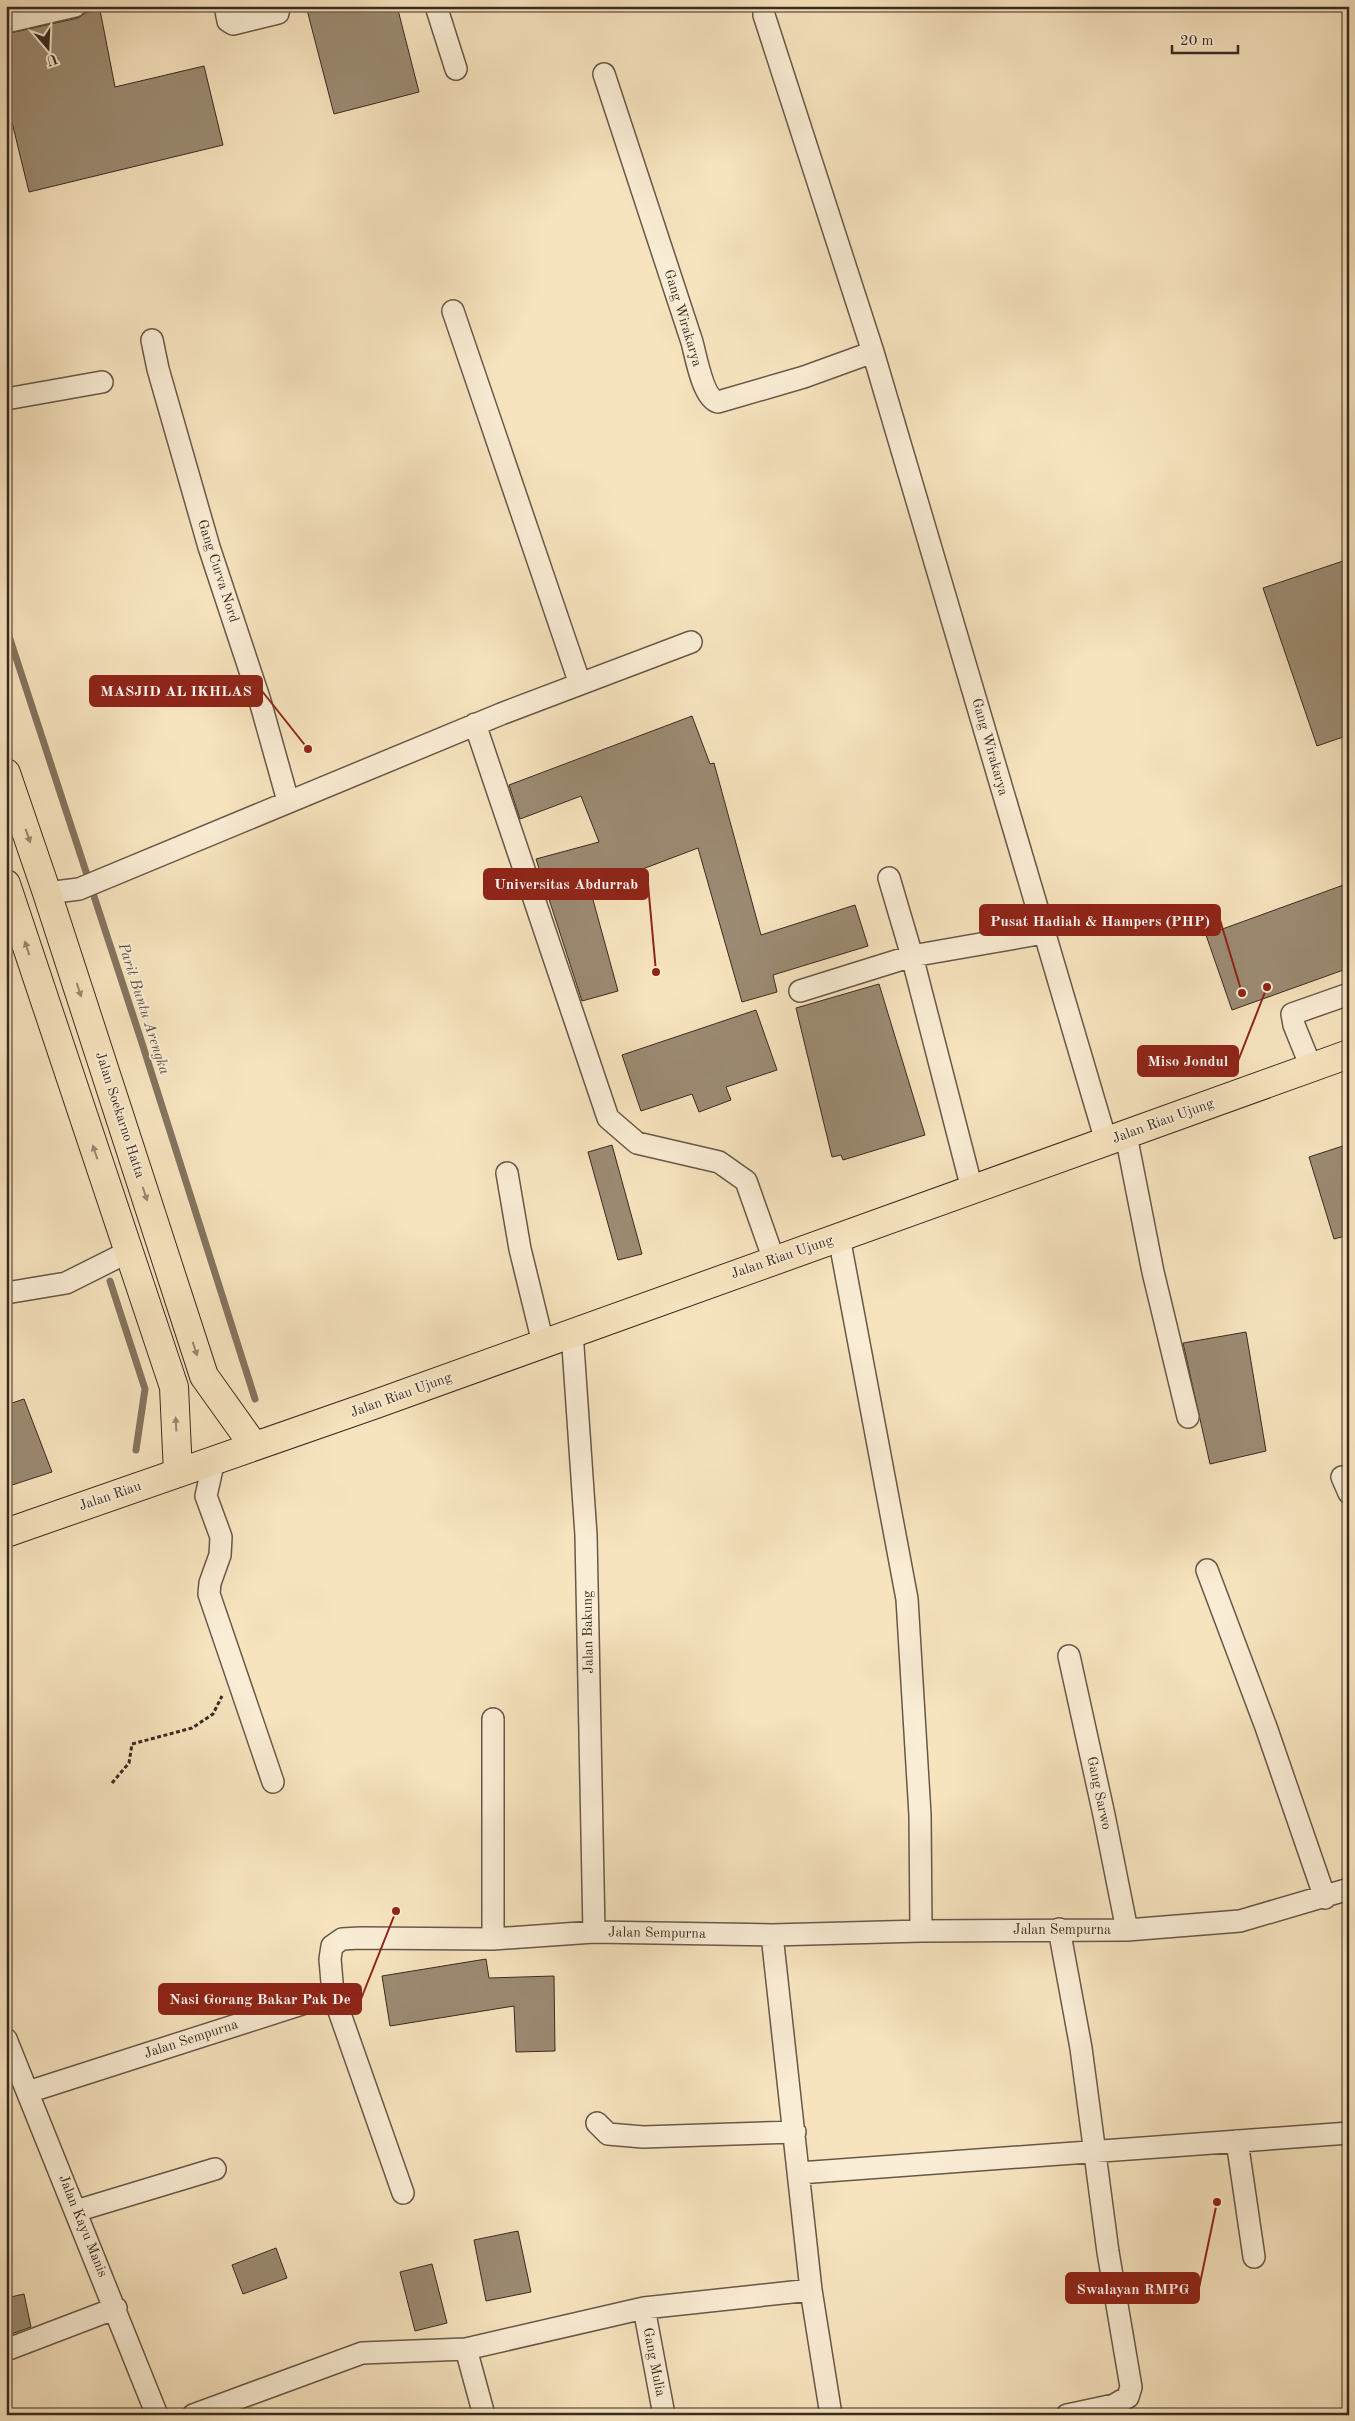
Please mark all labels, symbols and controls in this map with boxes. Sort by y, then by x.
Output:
north arrow [22,22,72,72]
scale bar [1172,22,1239,54]
text: 20 m [1180,34,1214,49]
text: U [44,51,59,68]
street label: Gang Wirakarya [662,268,704,368]
street label: Gang Curva Nord [195,518,241,624]
callout: MASJID AL IKHLAS [90,676,262,706]
text: MASJID AL IKHLAS [100,685,252,700]
street label: Gang Wirakarya [969,697,1011,797]
one-way arrow [25,828,32,843]
callout: Universitas Abdurrab [484,869,648,899]
text: Universitas Abdurrab [494,878,638,893]
callout: Pusat Hadiah & Hampers (PHP) [980,905,1220,935]
text: Pusat Hadiah & Hampers (PHP) [990,915,1210,930]
one-way arrow [23,940,31,955]
water label: Parit Buntu Arengka [114,940,171,1077]
one-way arrow [75,983,83,998]
callout: Miso Jondul [1138,1046,1238,1076]
street label: Jalan Soekarno Hatta [93,1050,147,1180]
text: Miso Jondul [1148,1055,1229,1070]
street label: Jalan Riau Ujung [1110,1096,1216,1146]
one-way arrow [90,1144,98,1159]
one-way arrow [142,1187,150,1202]
street label: Jalan Riau Ujung [729,1233,835,1281]
one-way arrow [192,1342,200,1357]
street label: Jalan Riau Ujung [348,1370,454,1420]
one-way arrow [171,1416,179,1432]
street label: Jalan Riau [77,1479,143,1513]
street label: Jalan Bakung [580,1590,596,1674]
street label: Gang Sarwo [1084,1755,1114,1831]
street label: Jalan Sempurna [1013,1923,1111,1937]
street label: Jalan Sempurna [608,1925,706,1941]
callout: Nasi Gorang Bakar Pak De [159,1984,361,2014]
text: Nasi Gorang Bakar Pak De [169,1993,351,2008]
street label: Jalan Sempurna [142,2017,240,2061]
street label: Jalan Kayu Manis [56,2173,110,2279]
callout: Swalayan RMPG [1066,2273,1199,2303]
text: Swalayan RMPG [1077,2283,1190,2298]
street label: Gang Mulia [640,2326,668,2398]

